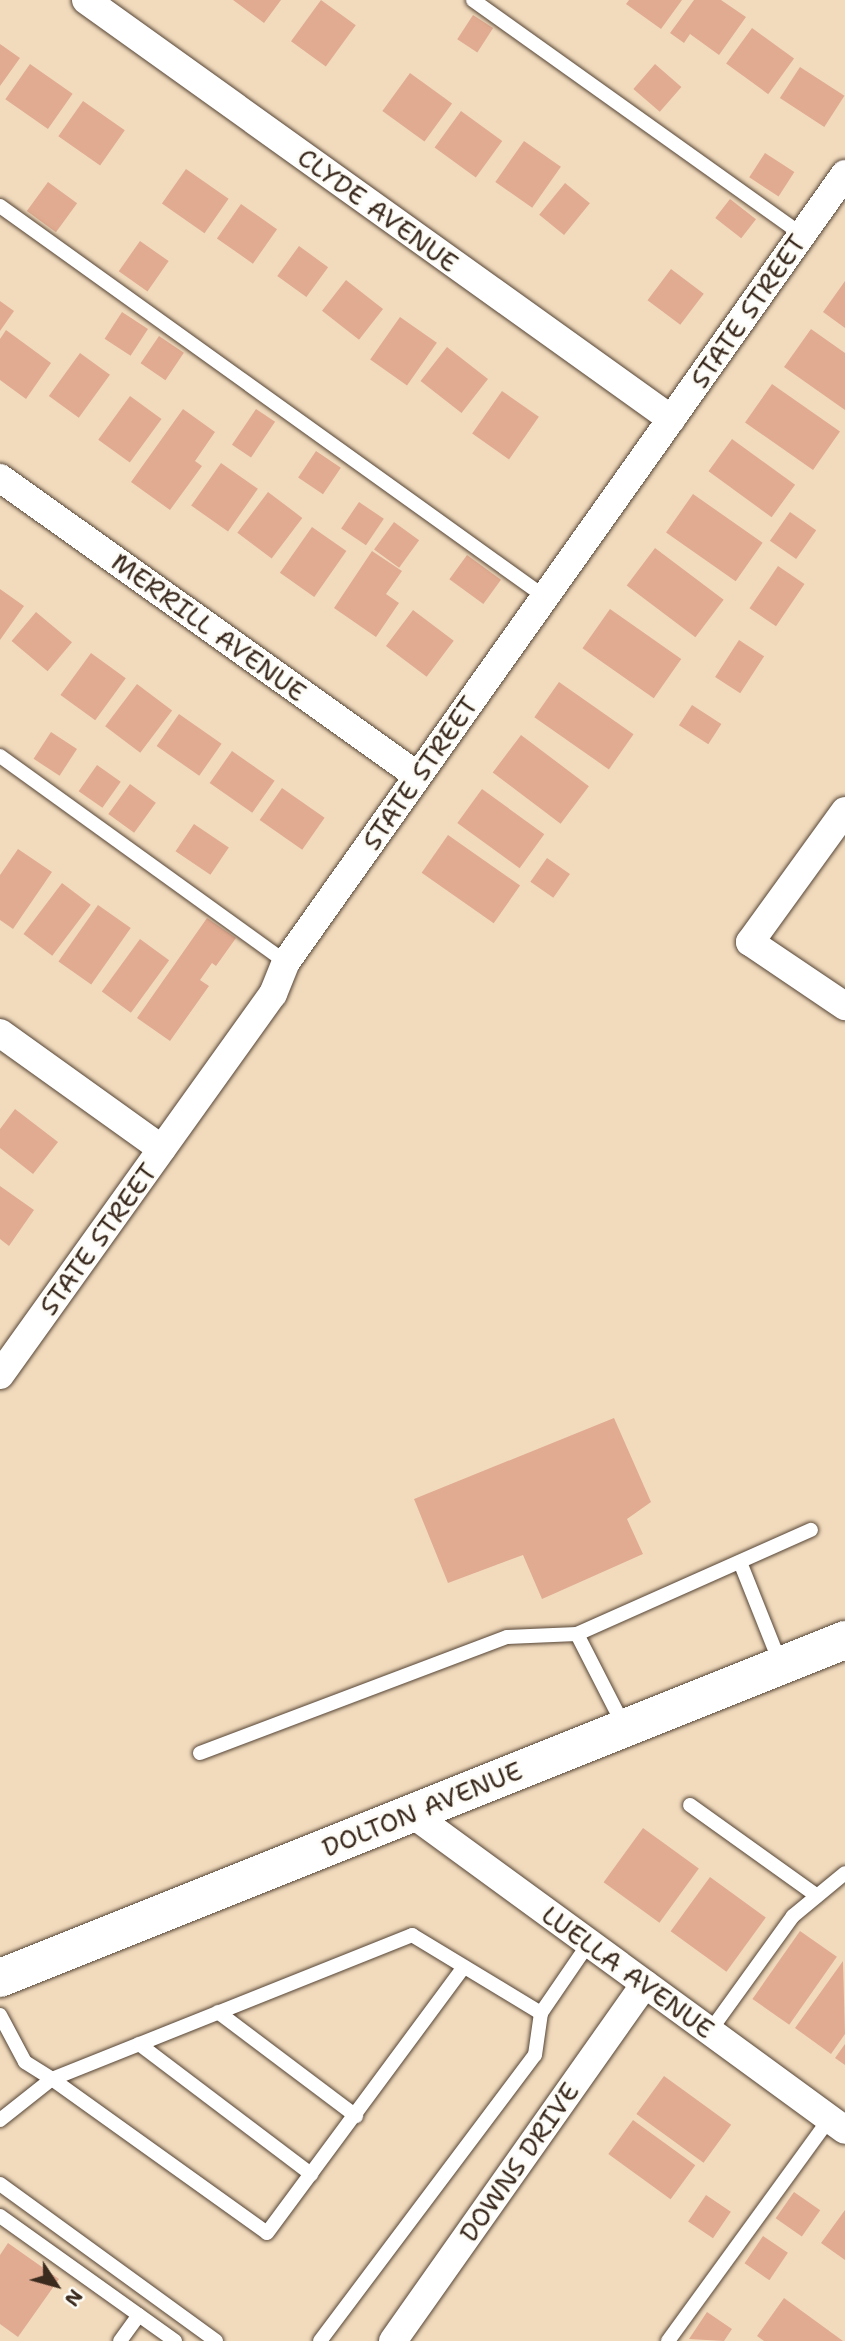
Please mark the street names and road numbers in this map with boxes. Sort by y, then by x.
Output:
street label: CLYDE AVENUE [292,141,464,279]
street label: STATE STREET [684,228,812,394]
street label: MERRILL AVENUE [106,546,312,708]
street label: STATE STREET [356,690,484,856]
street label: STATE STREET [32,1157,164,1321]
street label: DOLTON AVENUE [317,1755,527,1863]
street label: LUELLA AVENUE [536,1899,720,2045]
street label: DOWNS DRIVE [453,2076,585,2248]

